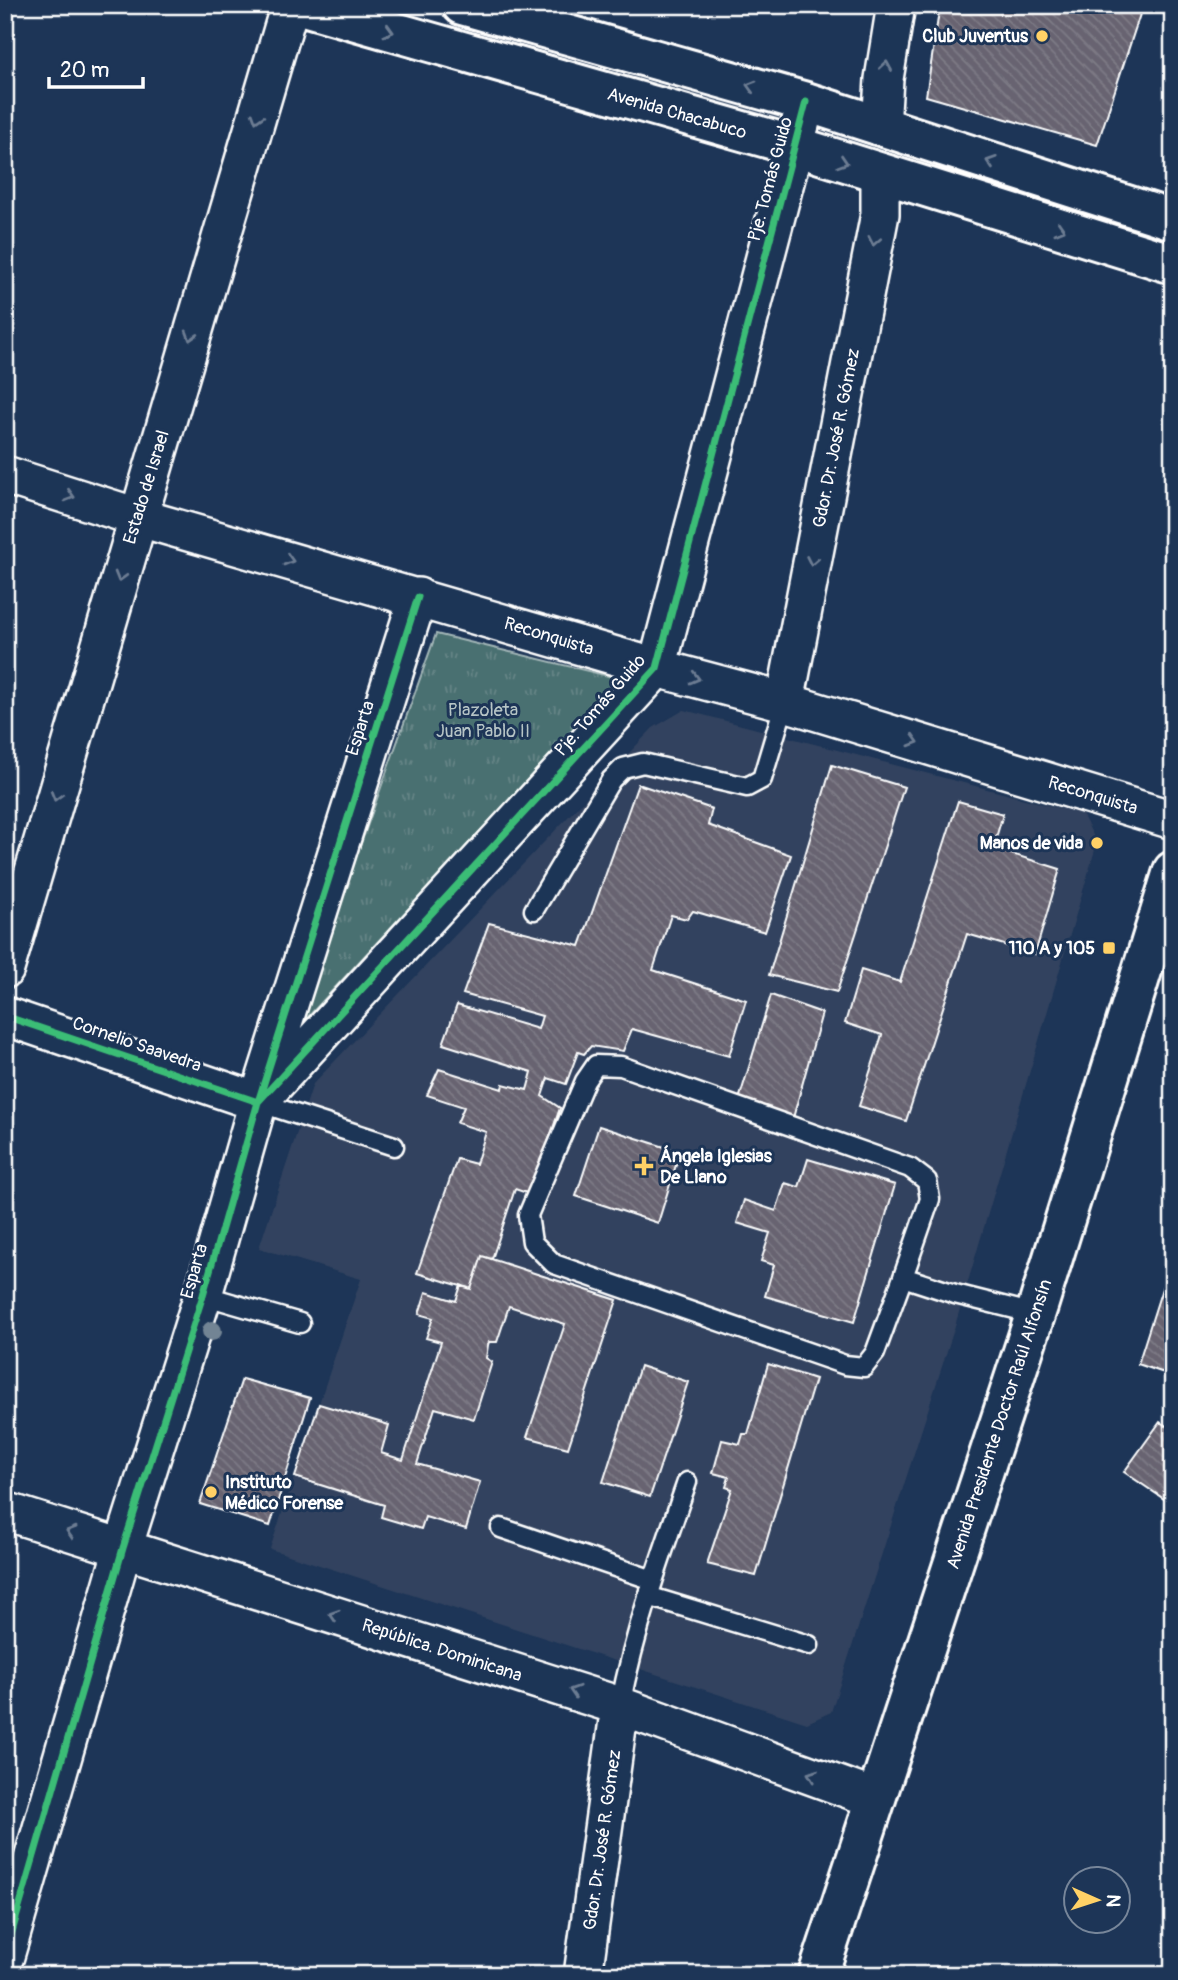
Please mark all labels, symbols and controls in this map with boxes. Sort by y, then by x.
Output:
one-way arrow [383,22,395,37]
place label: Club Juventus [922,25,1029,48]
marker: Club Juventus [1034,28,1050,44]
scale bar [49,46,144,90]
text: 20 m [60,57,109,84]
one-way arrow [878,60,893,72]
one-way arrow [745,80,757,95]
street label: Avenida Chacabuco [605,83,749,144]
one-way arrow [250,111,265,123]
street label: Pje. Tomás Guido [743,114,798,244]
one-way arrow [837,153,849,168]
one-way arrow [985,156,998,170]
one-way arrow [1054,221,1066,236]
one-way arrow [868,235,883,247]
one-way arrow [185,329,200,341]
street label: Gdor. Dr. José R. Gómez [808,347,865,530]
street label: Estado de Israel [118,427,175,547]
one-way arrow [64,487,76,502]
one-way arrow [282,551,294,566]
one-way arrow [806,555,821,567]
one-way arrow [113,571,128,583]
street label: Reconquista [501,612,596,661]
street label: Pje. Tomás Guido [550,649,651,761]
one-way arrow [689,670,701,684]
street label: Esparta [341,698,380,758]
park label: Plazoleta Juan Pablo II [436,699,530,743]
one-way arrow [908,733,920,748]
street label: Reconquista [1045,771,1140,820]
one-way arrow [49,789,64,801]
place label: Manos de vida [980,832,1084,855]
marker: Manos de vida [1089,835,1105,851]
place label: 110 A y 105 [1008,937,1095,960]
marker: 110 A y 105 [1101,940,1117,956]
street label: Cornelio Saavedra [69,1012,204,1077]
place label: Ángela Iglesias De Llano [660,1145,773,1189]
marker: Ángela Iglesias De Llano [634,1156,654,1176]
street label: Esparta [176,1241,213,1301]
street label: Avenida Presidente Doctor Raúl Alfonsín [942,1276,1057,1572]
place label: Instituto Médico Forense [225,1471,344,1515]
marker: Instituto Médico Forense [203,1484,219,1500]
one-way arrow [65,1525,77,1540]
one-way arrow [328,1609,341,1623]
street label: República. Dominicana [359,1614,525,1687]
one-way arrow [569,1685,581,1700]
street label: Gdor. Dr. José R. Gómez [578,1748,627,1932]
one-way arrow [806,1769,818,1783]
north arrow [1062,1864,1132,1934]
text: N [1101,1894,1125,1908]

